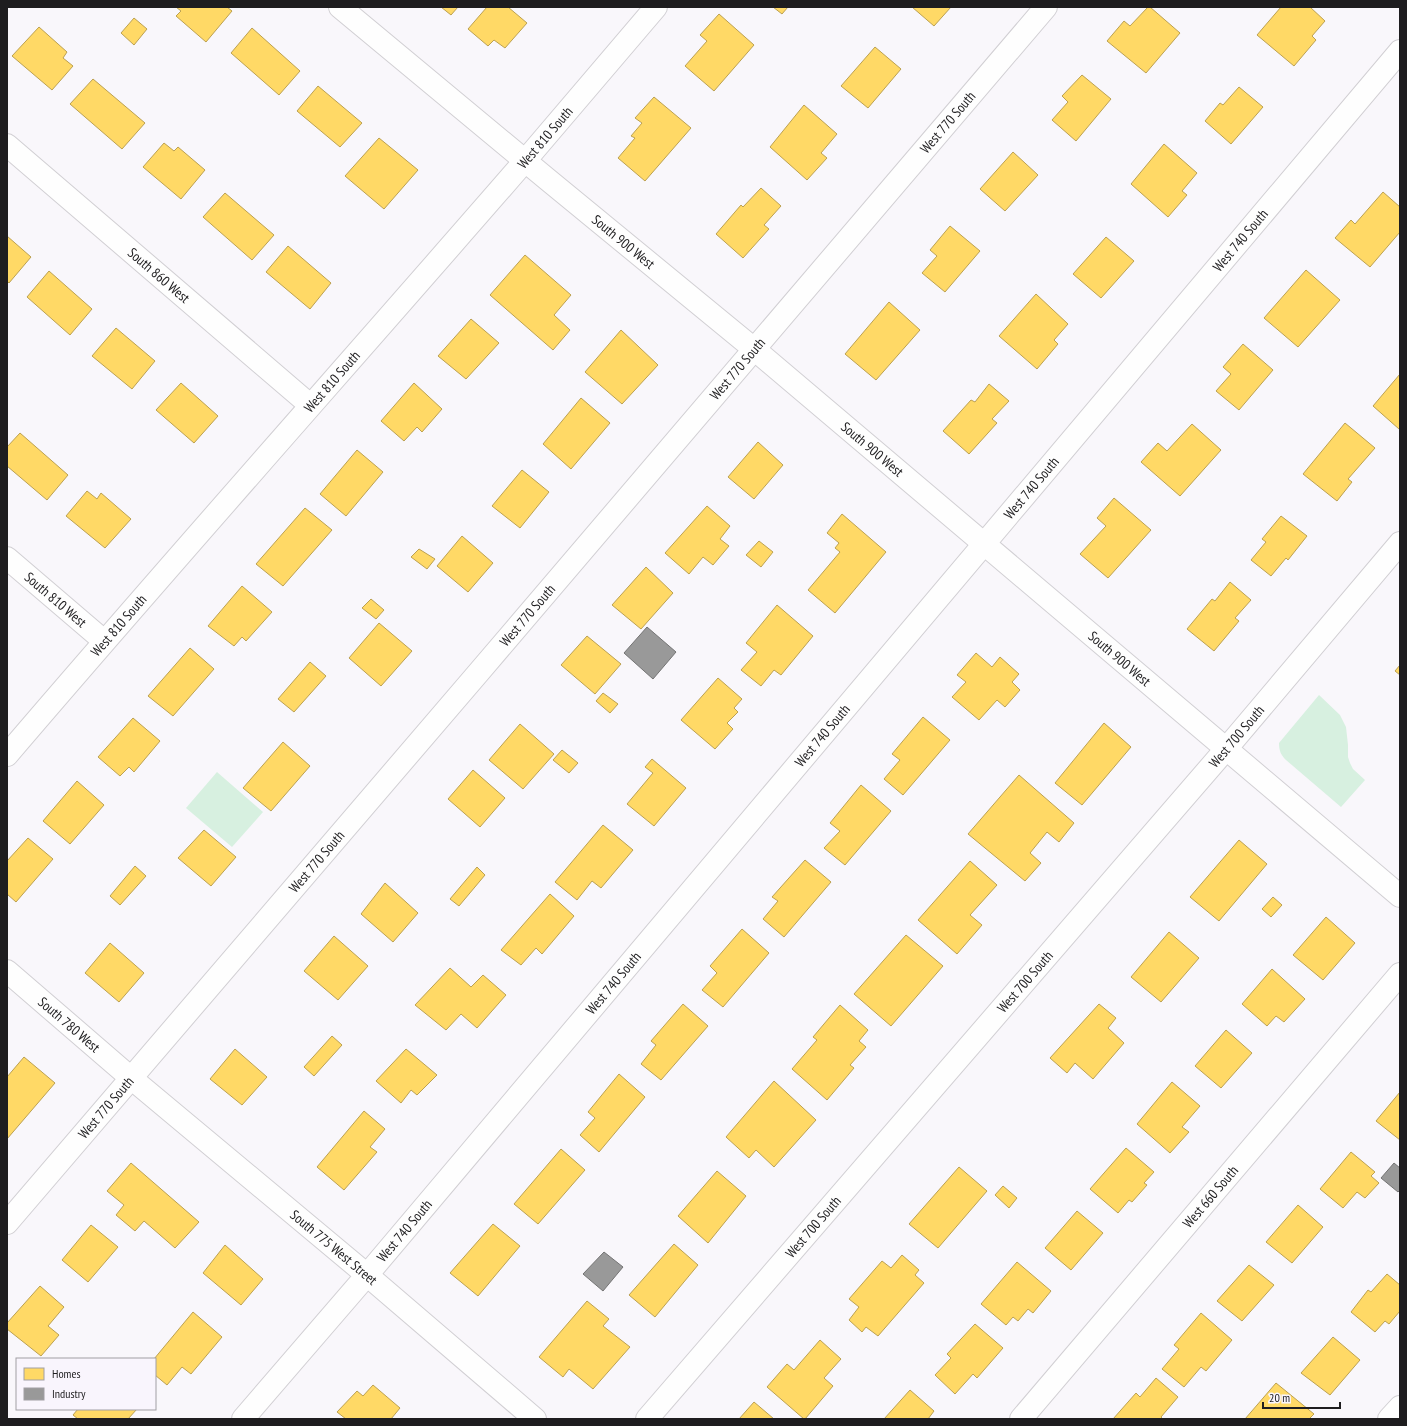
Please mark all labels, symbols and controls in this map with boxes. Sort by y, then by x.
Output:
street label: West 770 South [916,87,979,157]
street label: West 810 South [513,103,577,172]
street label: West 740 South [1209,205,1272,275]
street label: South 900 West [588,211,659,273]
street label: South 860 West [124,244,194,307]
street label: West 770 South [706,334,769,404]
street label: West 810 South [300,347,364,416]
street label: South 900 West [837,418,907,481]
street label: West 740 South [1000,453,1063,523]
street label: South 810 West [21,568,91,631]
street label: West 770 South [496,580,559,650]
street label: West 810 South [87,591,150,660]
street label: South 900 West [1085,627,1155,690]
street label: West 740 South [791,701,854,770]
street label: West 700 South [1205,701,1268,771]
street label: West 770 South [285,827,348,896]
street label: West 700 South [993,947,1057,1016]
street label: West 740 South [582,948,645,1018]
street label: South 780 West [34,993,104,1056]
street label: West 770 South [74,1073,138,1142]
street label: West 660 South [1179,1162,1242,1232]
street label: West 700 South [781,1192,845,1262]
street label: West 740 South [373,1196,436,1266]
street label: South 775 West Street [287,1206,381,1289]
legend [16,1358,156,1410]
text: Homes [52,1366,80,1381]
scale bar [1263,1384,1340,1410]
text: Industry [52,1386,86,1401]
text: 20 m [1269,1390,1290,1405]

